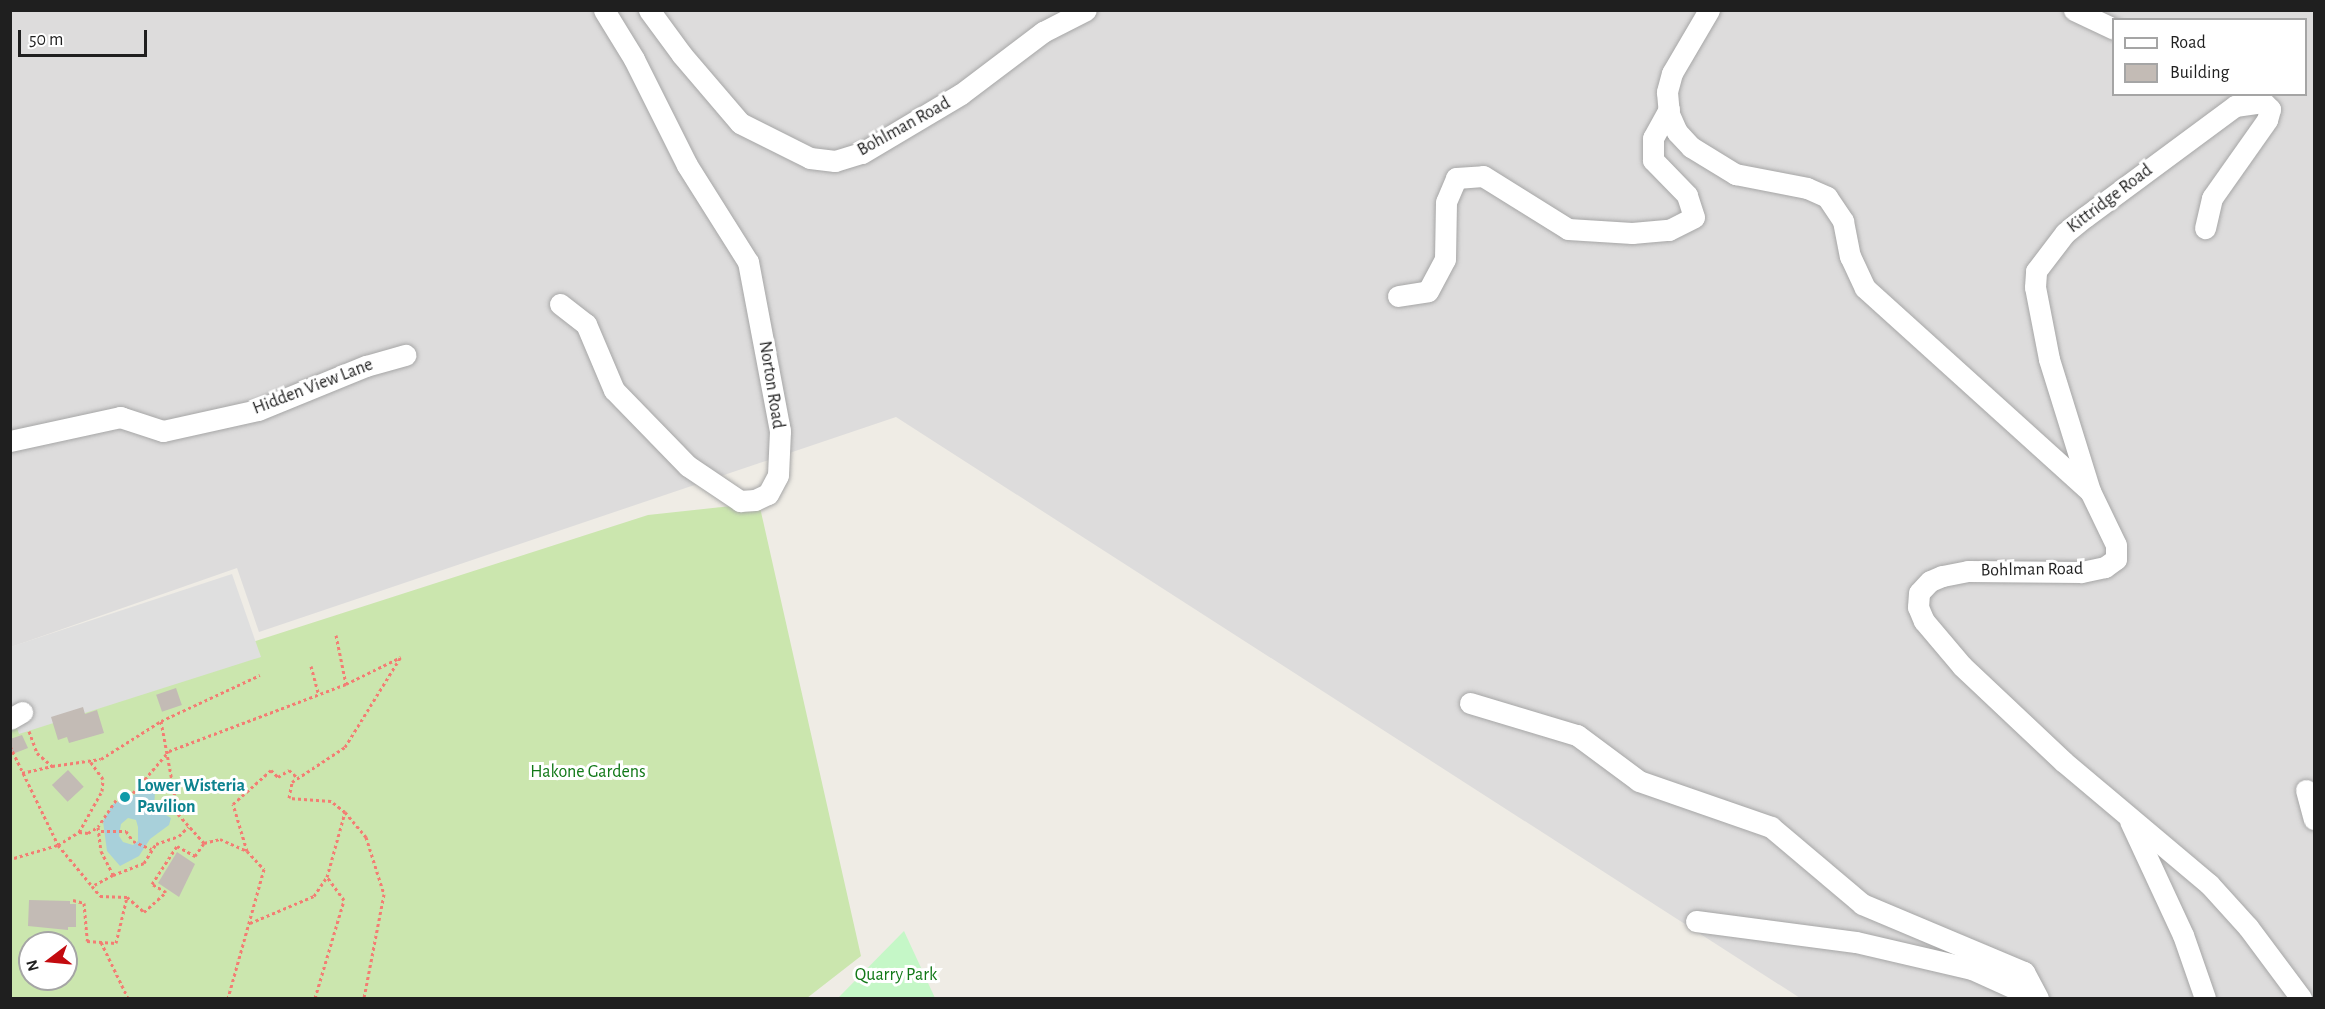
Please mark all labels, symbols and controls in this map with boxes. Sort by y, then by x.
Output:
scale bar [21,18,150,56]
legend [2112,18,2307,96]
text: 50 m [29,31,63,49]
text: Road [2170,34,2206,52]
text: Building [2170,64,2229,82]
street label: Bohlman Road [854,93,954,161]
street label: Kittridge Road [2063,160,2157,238]
street label: Norton Road [753,340,789,430]
street label: Hidden View Lane [250,354,376,420]
street label: Bohlman Road [1980,558,2084,582]
park label: Hakone Gardens [530,761,646,783]
place label: Lower Wisteria Pavilion [137,776,245,818]
marker: Lower Wisteria Pavilion [118,790,132,804]
north arrow [18,931,78,991]
text: N [23,958,42,973]
park label: Quarry Park [855,964,937,986]

